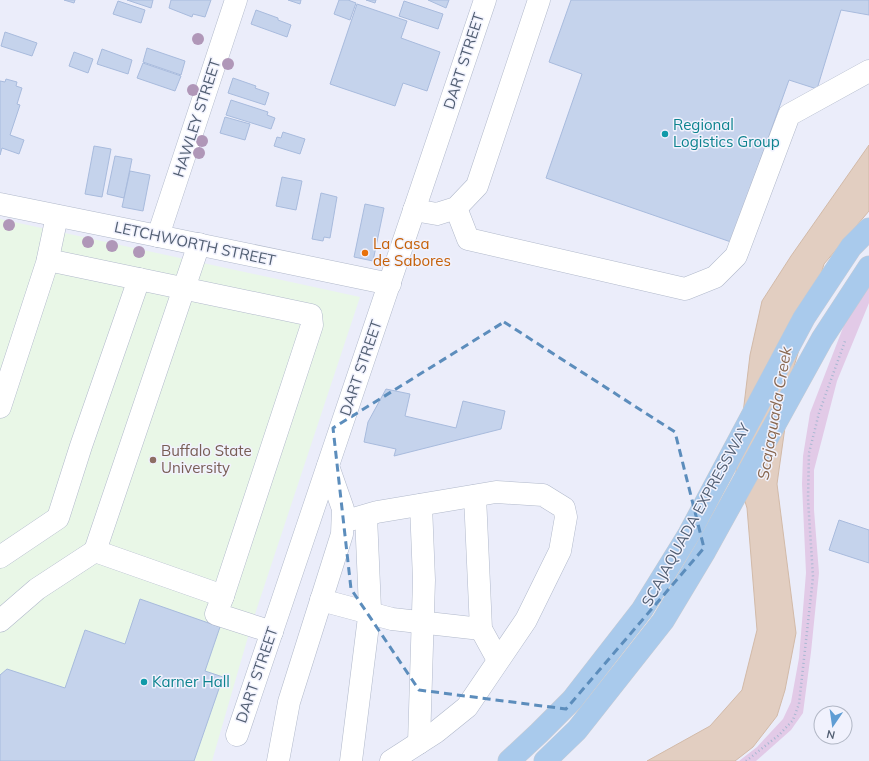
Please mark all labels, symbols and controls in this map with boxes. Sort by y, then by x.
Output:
street label: DART STREET [439,10,488,111]
street label: HAWLEY STREET [168,56,225,179]
place label: Regional Logistics Group [673,115,780,151]
marker: Regional Logistics Group [660,129,670,139]
street label: LETCHWORTH STREET [113,217,278,270]
place label: La Casa de Sabores [373,234,451,270]
marker: La Casa de Sabores [360,248,370,258]
street label: DART STREET [335,317,386,418]
water label: Scajaquada Creek [752,344,796,481]
street label: SCAJAQUADA EXPRESSWAY [637,419,754,610]
place label: Buffalo State University [161,441,252,477]
marker: Buffalo State University [148,455,158,465]
street label: DART STREET [231,624,282,725]
place label: Karner Hall [152,672,230,691]
marker: Karner Hall [139,677,149,687]
north arrow [813,705,853,745]
text: N [825,727,836,742]

